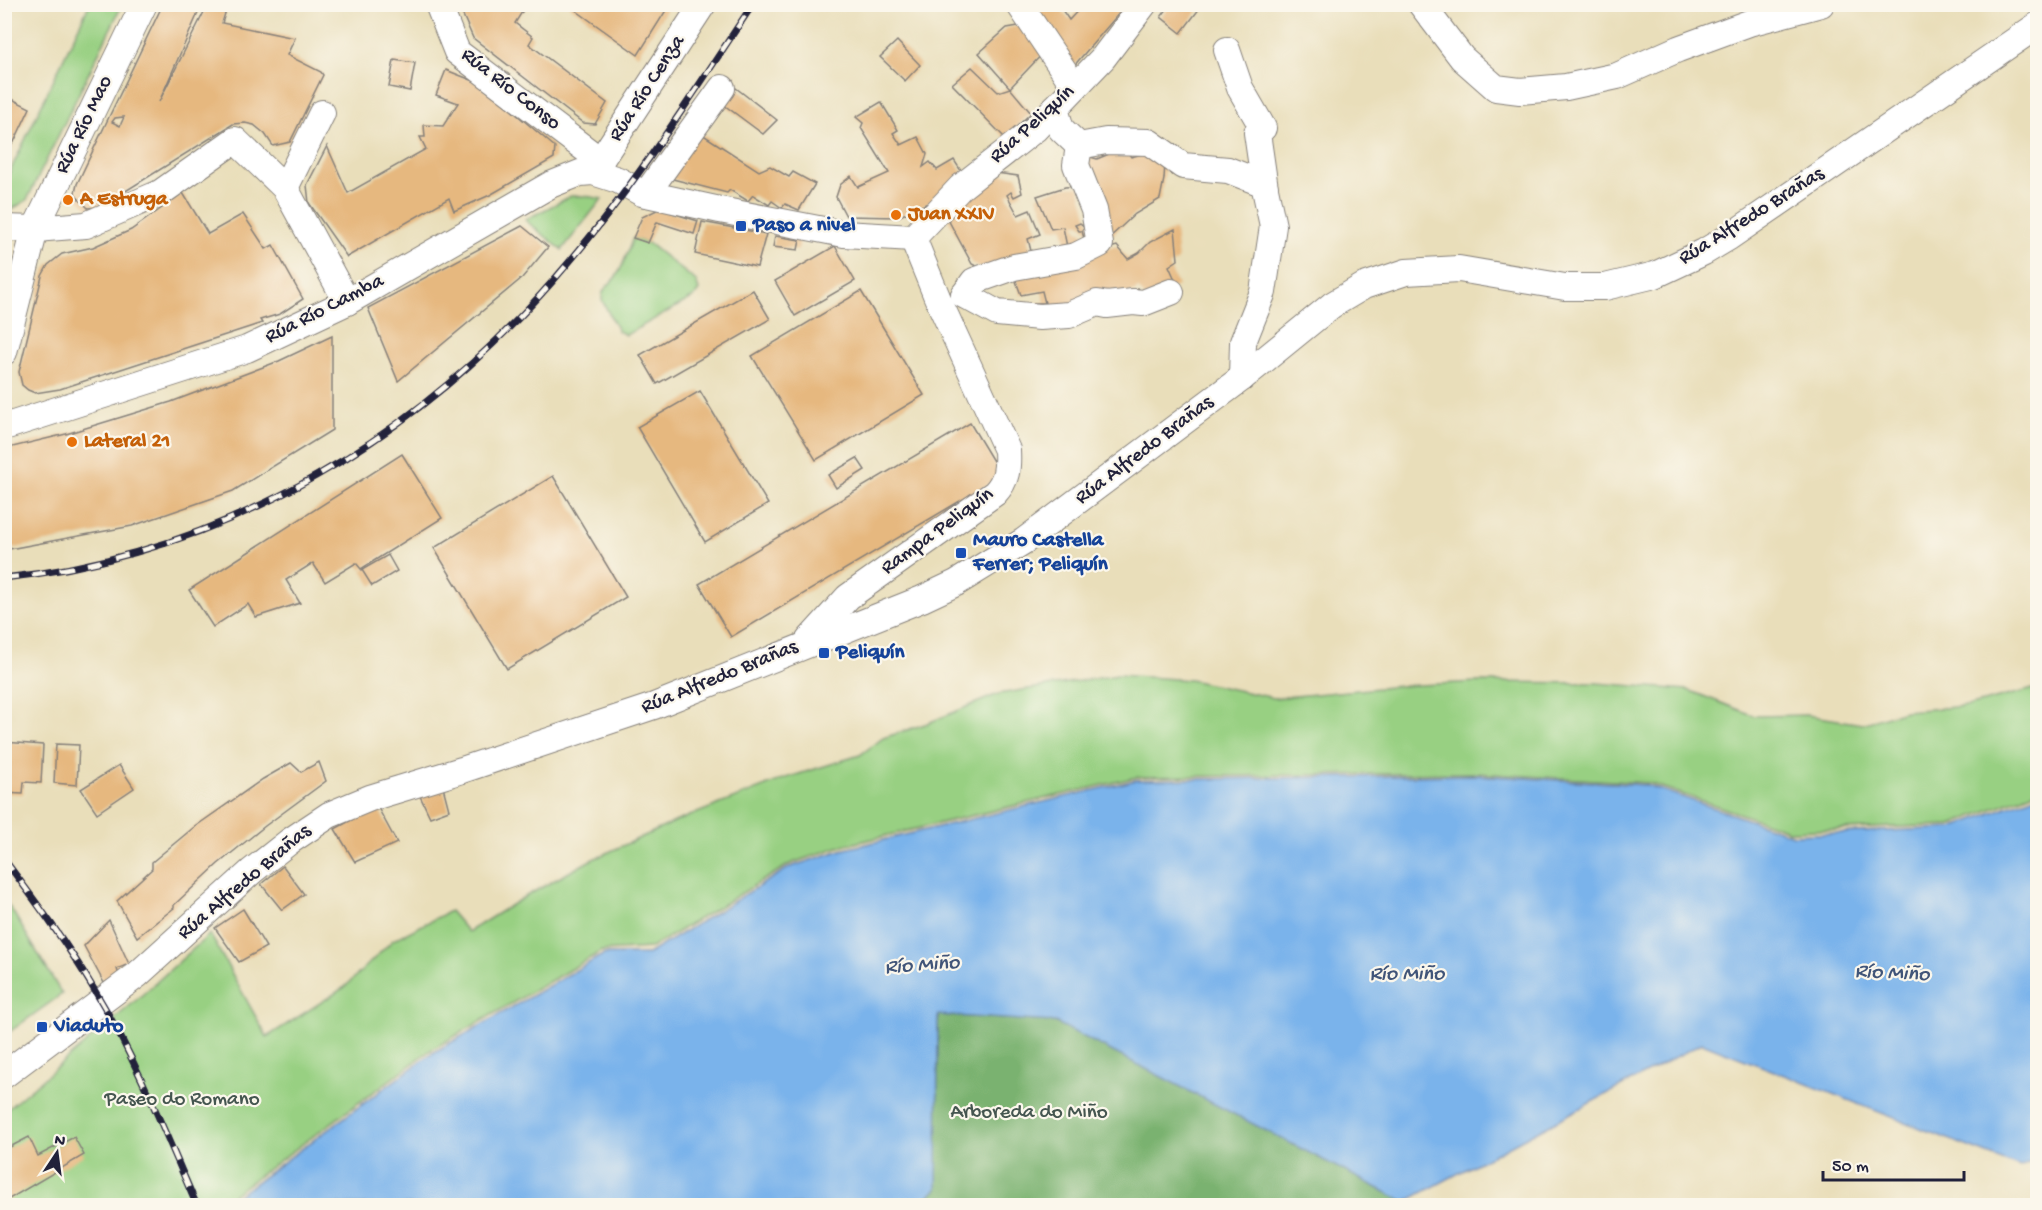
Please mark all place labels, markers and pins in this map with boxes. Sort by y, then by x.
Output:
place label: A Estruga [79,188,169,213]
marker: A Estruga [61,193,75,207]
place label: Juan XXIV [907,203,995,228]
marker: Juan XXIV [889,208,903,222]
place label: Paso a nivel [752,214,856,239]
marker: Paso a nivel [734,219,748,233]
place label: Lateral 21 [84,430,170,455]
marker: Lateral 21 [65,435,79,449]
place label: Mauro Castella Ferrer; Peliquín [972,529,1109,578]
marker: Mauro Castella Ferrer; Peliquín [954,546,968,560]
place label: Peliquín [835,641,906,666]
marker: Peliquín [817,646,831,660]
place label: Viaduto [53,1015,124,1040]
marker: Viaduto [35,1020,49,1034]

